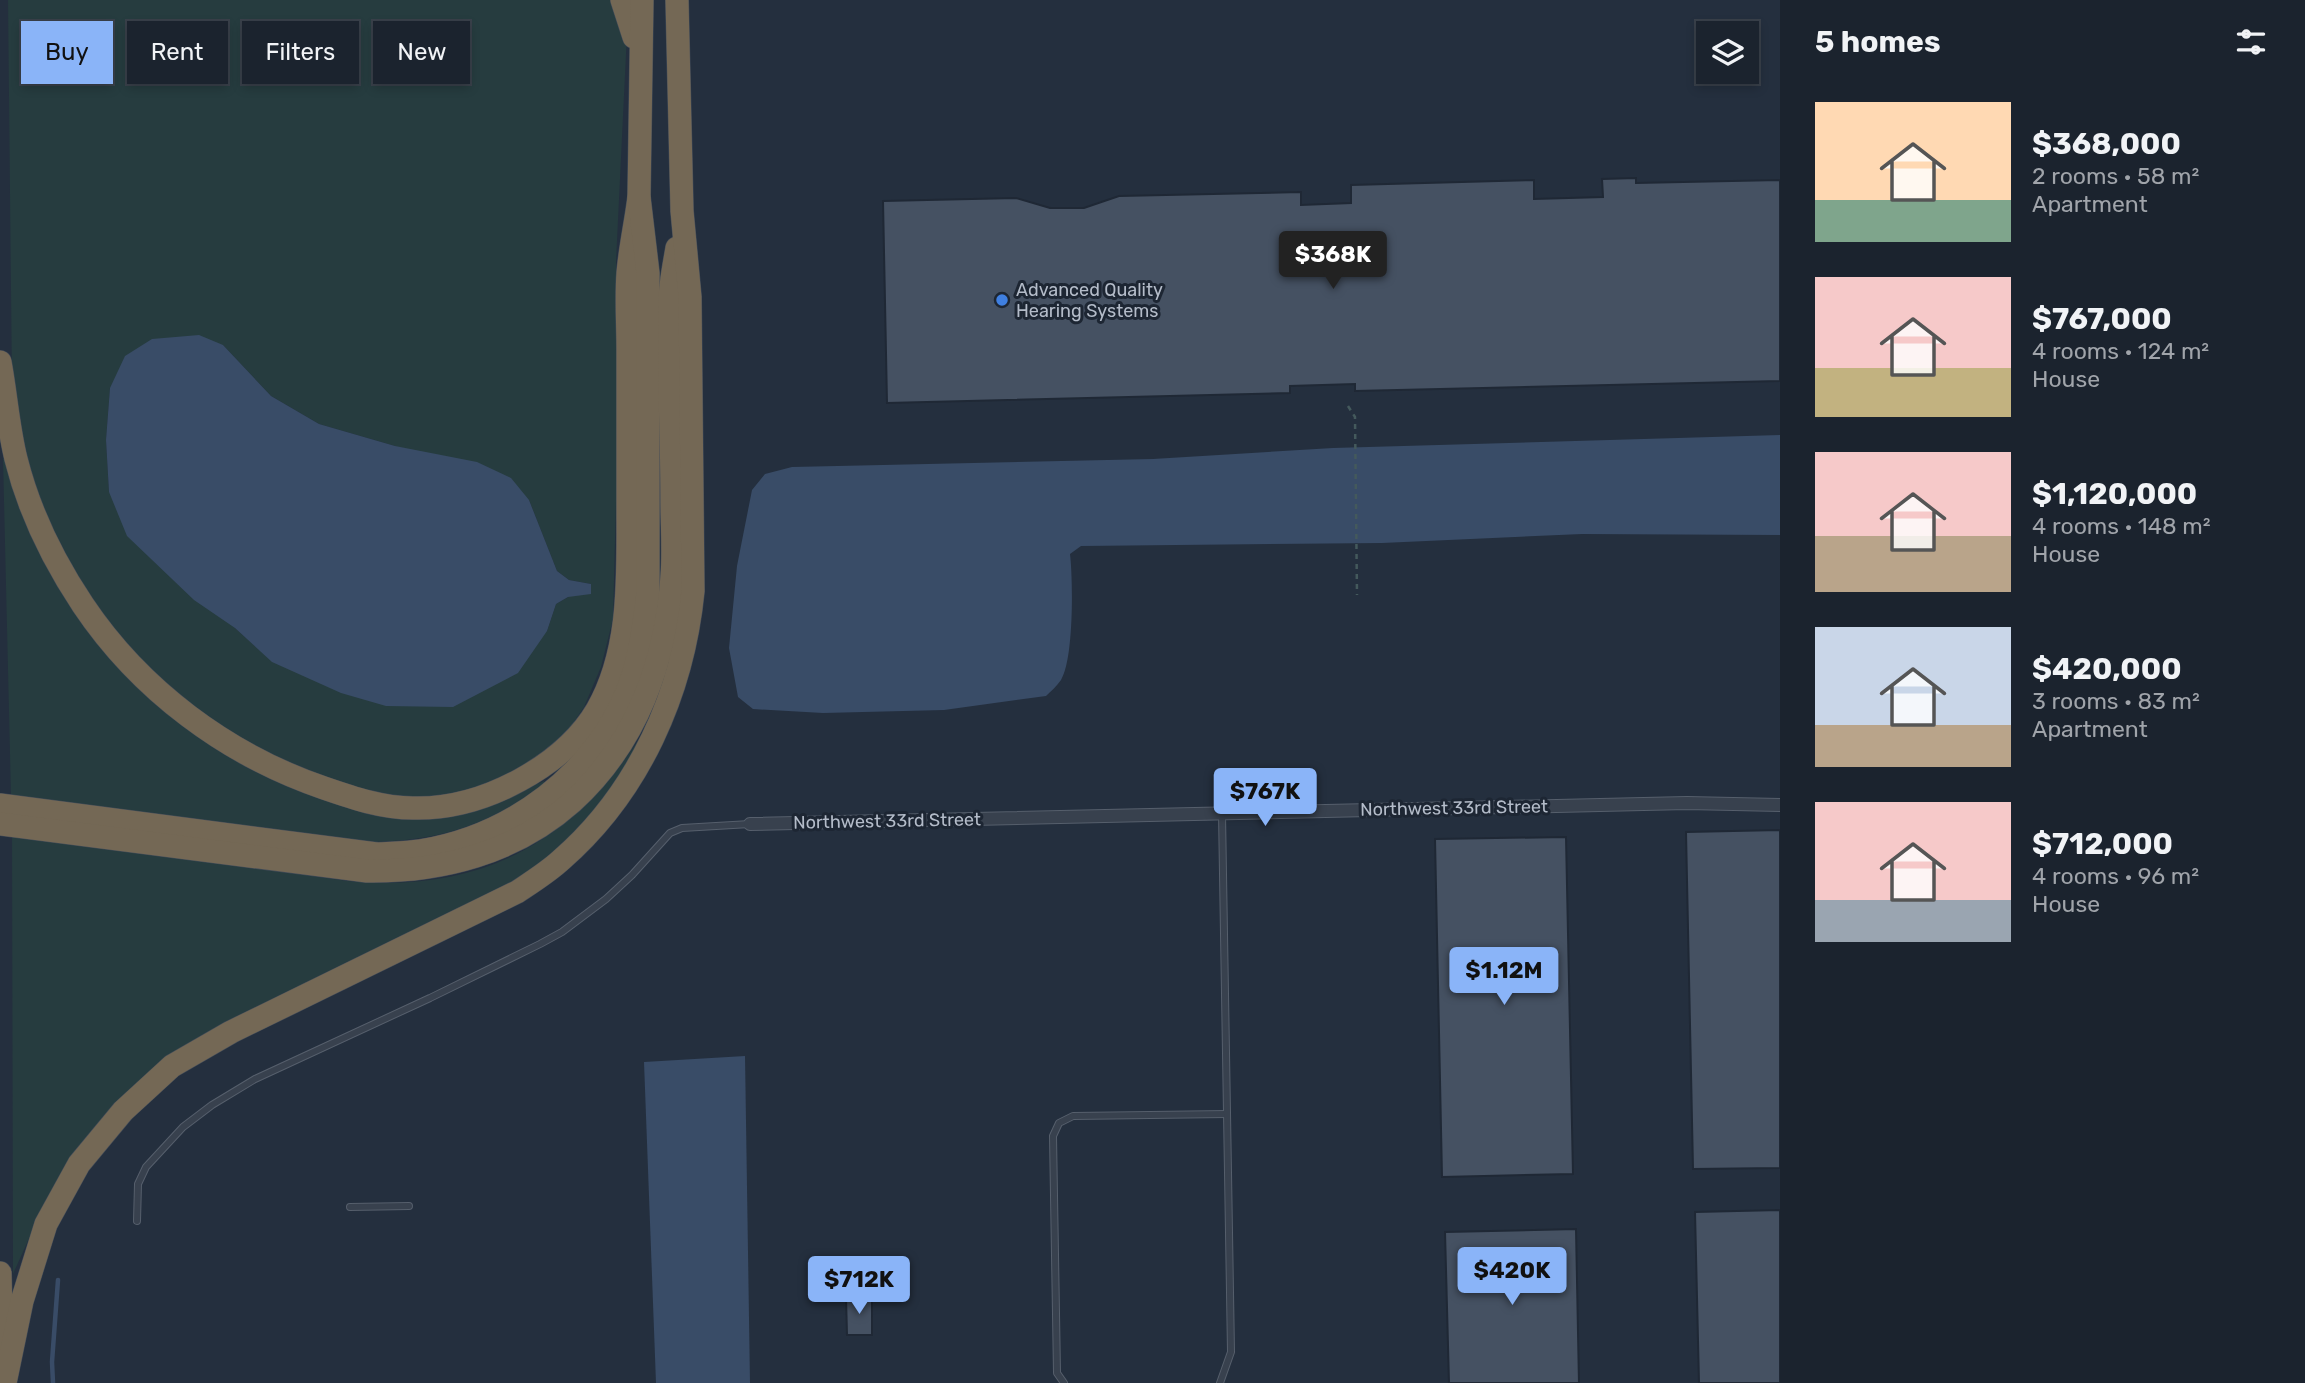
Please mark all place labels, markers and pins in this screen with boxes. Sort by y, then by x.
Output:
pin: $368K [1284,232,1382,291]
place label: Advanced Quality Hearing Systems [1016,279,1163,322]
marker: Advanced Quality Hearing Systems [994,292,1010,308]
pin: $767K [1216,768,1314,828]
pin: $1.12M [1447,948,1561,1007]
pin: $420K [1463,1248,1561,1307]
pin: $712K [810,1256,908,1316]

